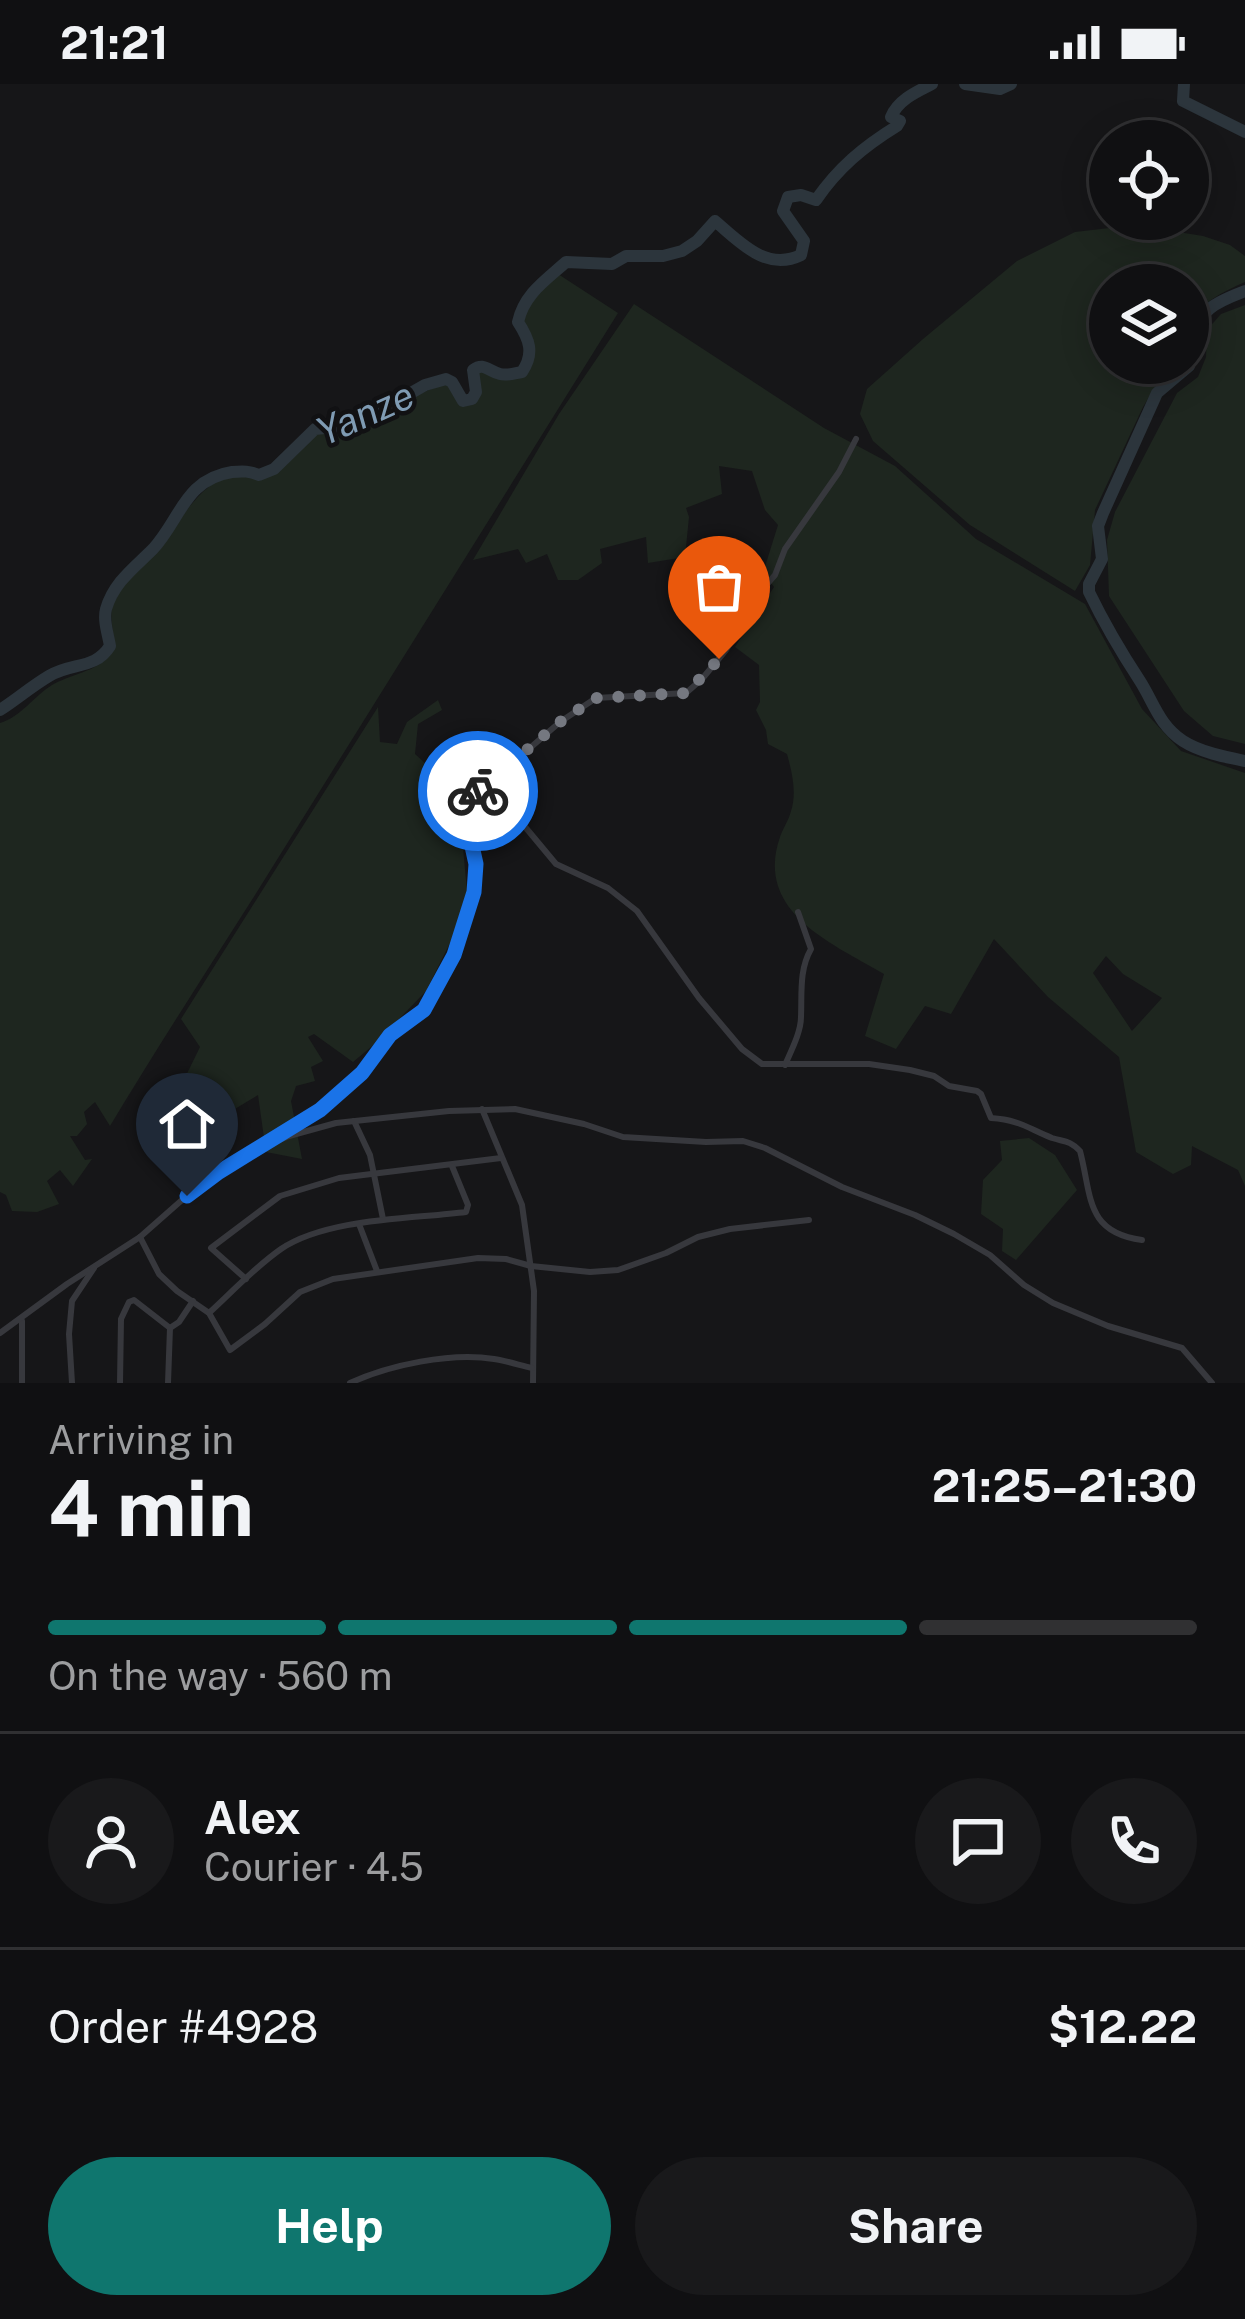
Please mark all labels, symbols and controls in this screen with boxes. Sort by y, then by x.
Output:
text: 21:21 [60,16,169,69]
map controls [1089,120,1209,384]
button: locate [1089,120,1209,240]
button: layers [1089,264,1209,384]
water label: Yanze [309,371,421,455]
pin [668,536,770,659]
icon: bag [686,554,752,620]
courier [418,731,538,851]
icon: bike [445,758,511,824]
pin [136,1073,238,1196]
icon: home [154,1091,220,1157]
text: Arriving in [48,1417,234,1463]
text: 21:25–21:30 [932,1459,1197,1512]
text: 4 min [48,1462,254,1554]
text: On the way · 560 m [48,1653,392,1699]
button: person [48,1778,174,1904]
button: chat [915,1778,1041,1904]
button: phone [1071,1778,1197,1904]
text: Alex [204,1791,301,1844]
text: Courier · 4.5 [204,1844,424,1890]
text: Order #4928 [48,2000,318,2053]
text: $12.22 [1048,2000,1197,2053]
button: Help [48,2157,611,2295]
button: Share [635,2157,1197,2295]

